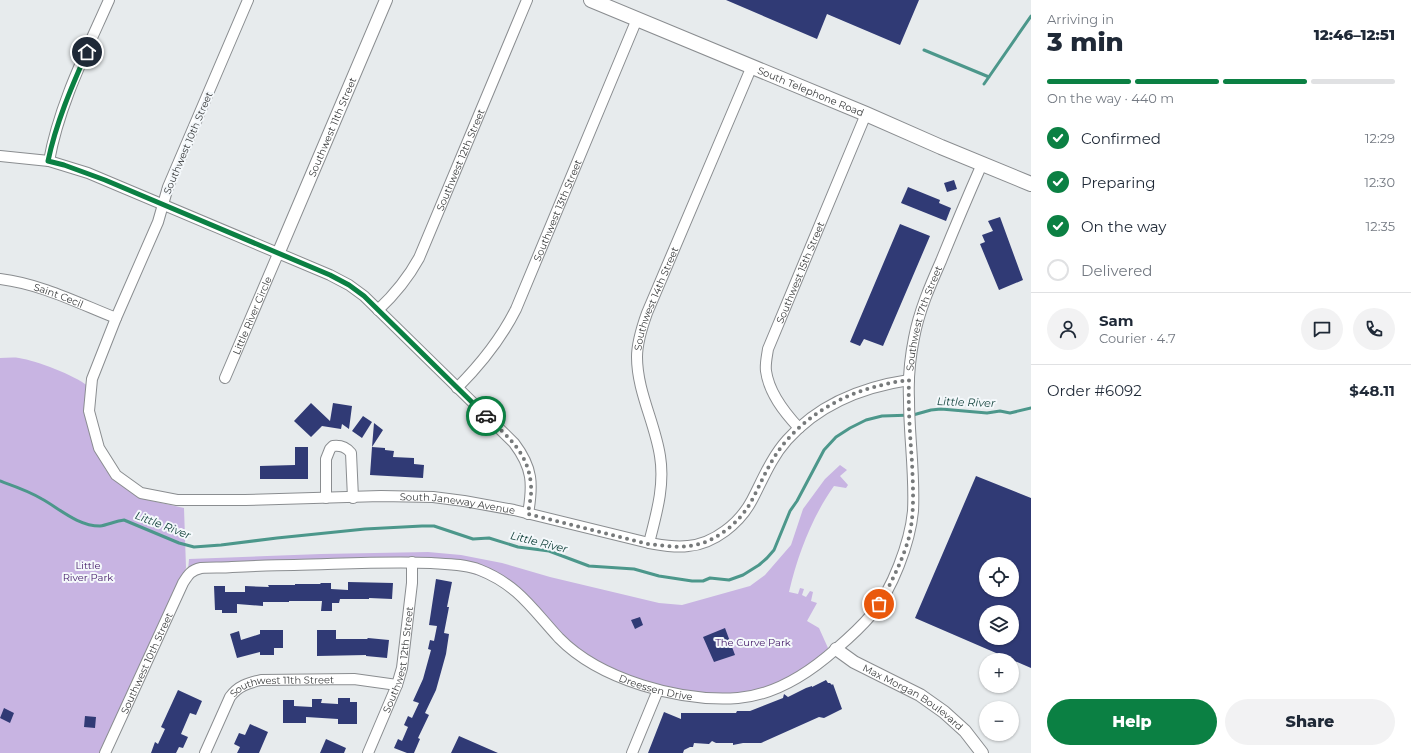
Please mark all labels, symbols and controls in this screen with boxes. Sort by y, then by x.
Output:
text: Arriving in [1047,11,1114,27]
text: 12:46–12:51 [1314,25,1395,44]
text: 3 min [1047,26,1124,58]
pin [70,35,104,69]
icon: home [76,41,98,63]
street label: South Telephone Road [756,63,866,119]
street label: Southwest 11th Street [305,75,359,179]
street label: Southwest 10th Street [161,90,215,196]
text: On the way · 440 m [1047,90,1174,106]
street label: Southwest 12th Street [433,107,487,213]
icon: check [1047,127,1069,149]
text: Confirmed [1081,129,1161,148]
text: 12:29 [1365,130,1395,146]
street label: Southwest 13th Street [530,157,584,263]
icon: check [1047,171,1069,193]
text: Preparing [1081,173,1156,192]
text: 12:30 [1364,174,1395,190]
icon: check [1047,215,1069,237]
text: On the way [1081,217,1166,236]
text: 12:35 [1366,218,1395,234]
street label: Southwest 15th Street [773,220,827,325]
street label: Southwest 14th Street [631,245,681,351]
text: Delivered [1081,261,1153,280]
street label: Southwest 17th Street [903,264,945,371]
street label: Little River Circle [229,274,274,357]
street label: Saint Cecil [32,280,86,310]
button: person [1047,308,1089,350]
button: chat [1301,308,1343,350]
button: phone [1353,308,1395,350]
text: Sam [1099,311,1134,330]
text: Courier · 4.7 [1099,330,1176,346]
text: Order #6092 [1047,381,1142,400]
text: $48.11 [1349,381,1395,400]
water label: Little River [937,394,996,410]
courier [466,396,506,436]
icon: car [475,405,497,427]
street label: South Janeway Avenue [400,490,516,517]
water label: Little River [133,508,193,542]
water label: Little River [509,528,570,556]
map controls [979,557,1019,741]
button: locate [979,557,1019,597]
park label: Little River Park [63,559,113,584]
pin [862,587,896,621]
icon: bag [868,593,890,615]
button: layers [979,605,1019,645]
street label: Southwest 12th Street [379,606,416,715]
street label: Southwest 10th Street [117,610,175,716]
park label: The Curve Park [715,636,791,649]
button: + [979,653,1019,693]
street label: Max Morgan Boulevard [861,661,966,733]
street label: Dreessen Drive [617,671,694,703]
street label: Southwest 11th Street [227,673,334,700]
button: Help [1047,699,1217,745]
button: Share [1225,699,1395,745]
button: − [979,701,1019,741]

